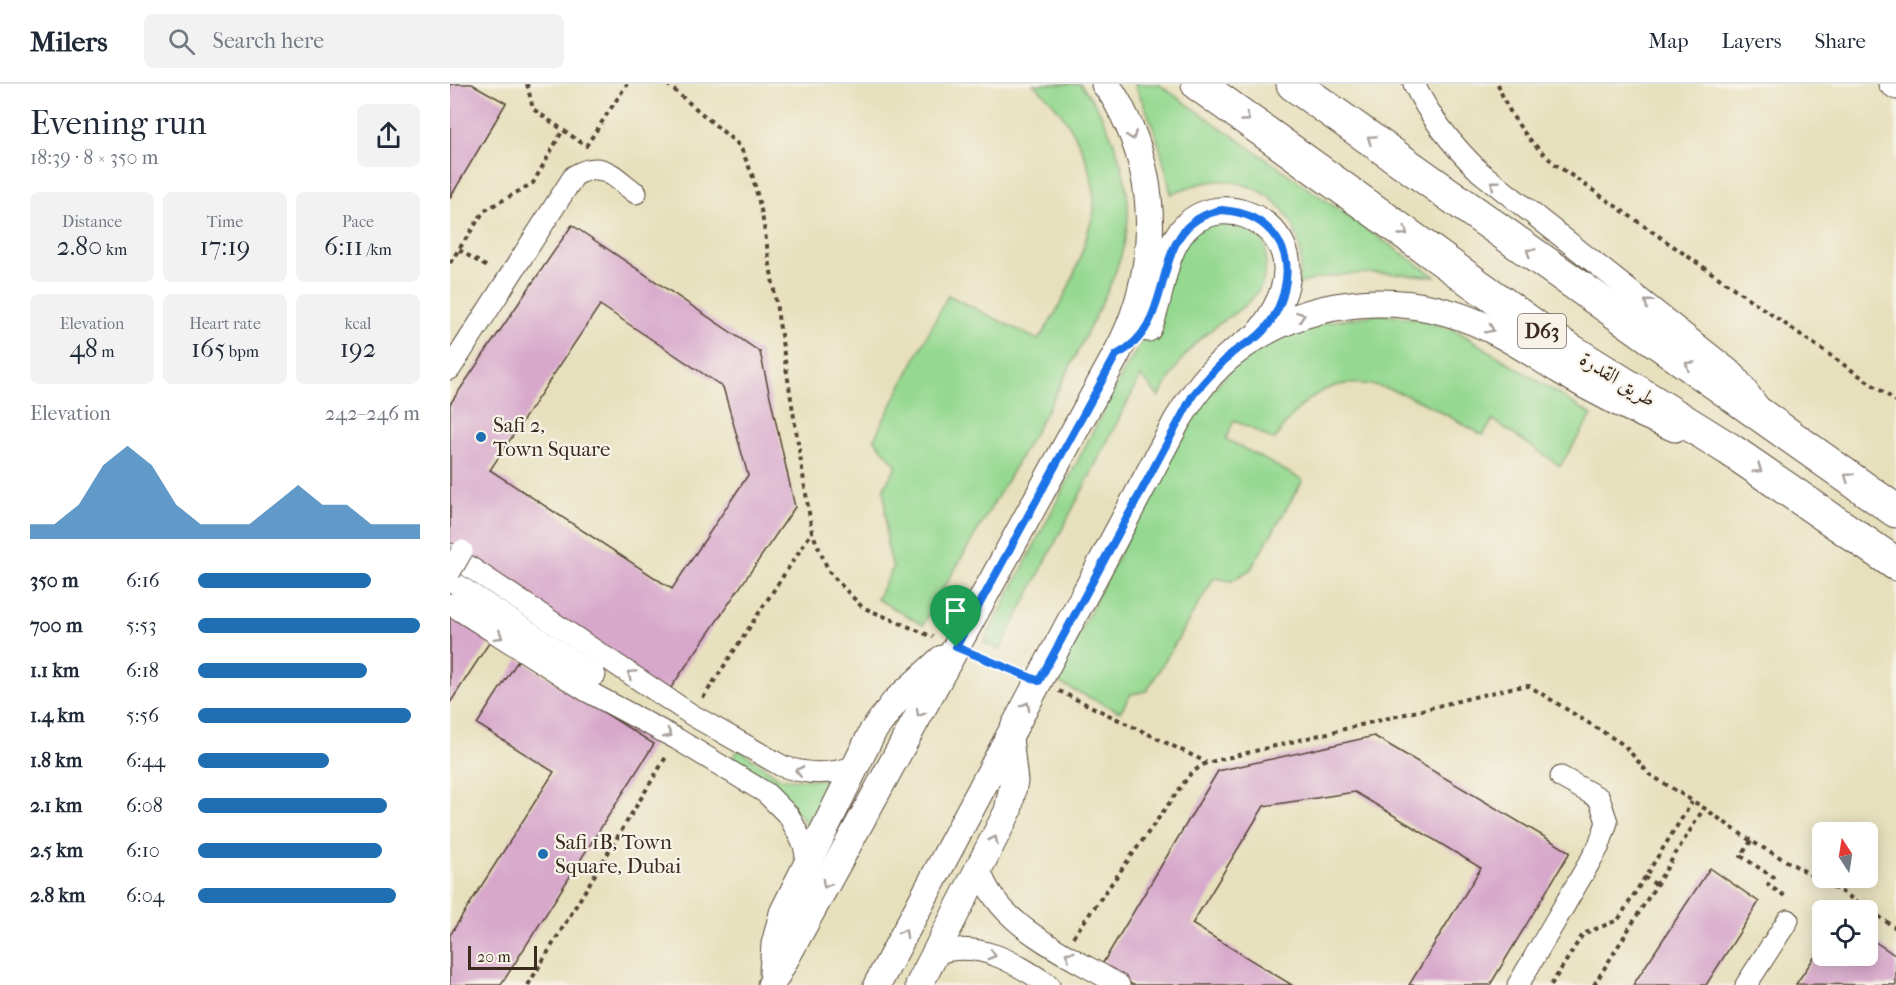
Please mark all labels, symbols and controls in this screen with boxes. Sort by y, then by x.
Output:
search box [144,14,564,68]
text: Milers [30,25,108,58]
icon: search [165,25,198,58]
text: Search here [213,28,324,54]
text: Map [1648,29,1689,53]
text: Layers [1722,29,1781,53]
text: Share [1814,29,1866,53]
text: Evening run [30,104,207,143]
button: share [357,104,420,167]
one-way arrow [1239,111,1250,122]
one-way arrow [1125,130,1138,140]
one-way arrow [1366,135,1377,146]
text: 18:39 · 8 × 350 m [30,146,158,169]
one-way arrow [1490,180,1501,191]
text: Distance [62,212,122,231]
text: Time [207,212,243,231]
text: Pace [342,212,374,231]
one-way arrow [1397,225,1408,236]
text: 2.80 [57,231,102,262]
text: 17:19 [199,231,251,262]
text: 6:11 [324,231,363,262]
text: km [102,240,127,259]
text: /km [363,240,392,259]
one-way arrow [1526,248,1537,259]
one-way arrow [1644,300,1655,311]
one-way arrow [1295,310,1306,323]
text: Elevation [60,314,124,333]
text: Heart rate [189,314,261,333]
text: kcal [345,314,371,333]
road number: D63 [1518,314,1566,348]
one-way arrow [1484,321,1495,333]
text: 48 [69,333,98,364]
text: 165 [191,333,225,364]
text: 192 [340,333,376,364]
text: m [98,342,115,361]
text: bpm [225,342,259,361]
street label: طريق القدرة [1575,346,1660,413]
one-way arrow [1685,361,1696,372]
text: Elevation [30,402,111,425]
text: 242–246 m [325,402,420,425]
place label: Safi 2, Town Square [493,413,610,461]
marker: Safi 2, Town Square [474,430,488,444]
one-way arrow [1751,462,1762,473]
one-way arrow [1844,474,1855,485]
text: 350 m [30,569,79,592]
text: 6:16 [126,569,160,592]
pin [930,585,981,647]
icon: arrive [939,594,972,627]
text: 700 m [30,614,83,637]
text: 5:53 [126,614,156,637]
one-way arrow [493,628,504,639]
text: 1.1 km [30,659,79,682]
text: 6:18 [126,659,159,682]
one-way arrow [626,671,637,682]
one-way arrow [1019,702,1030,712]
text: 1.4 km [30,704,85,727]
text: 5:56 [126,704,159,727]
one-way arrow [916,707,927,718]
one-way arrow [661,727,672,738]
text: 1.8 km [30,749,82,772]
text: 6:44 [126,749,165,772]
one-way arrow [794,765,804,778]
text: 2.1 km [30,794,83,817]
text: 6:08 [126,794,163,817]
north arrow [1812,822,1878,888]
map controls [1812,822,1878,966]
place label: Safi 1B, Town Square, Dubai [555,830,681,878]
one-way arrow [987,836,998,846]
text: 2.5 km [30,839,83,862]
text: 6:10 [126,839,160,862]
marker: Safi 1B, Town Square, Dubai [536,847,550,861]
one-way arrow [822,878,833,888]
text: 2.8 km [30,884,85,907]
text: 6:04 [126,884,164,907]
button: locate [1812,900,1878,966]
one-way arrow [897,929,908,940]
scale bar [468,943,537,970]
text: 20 m [477,947,511,966]
one-way arrow [986,947,997,960]
one-way arrow [1065,950,1075,962]

